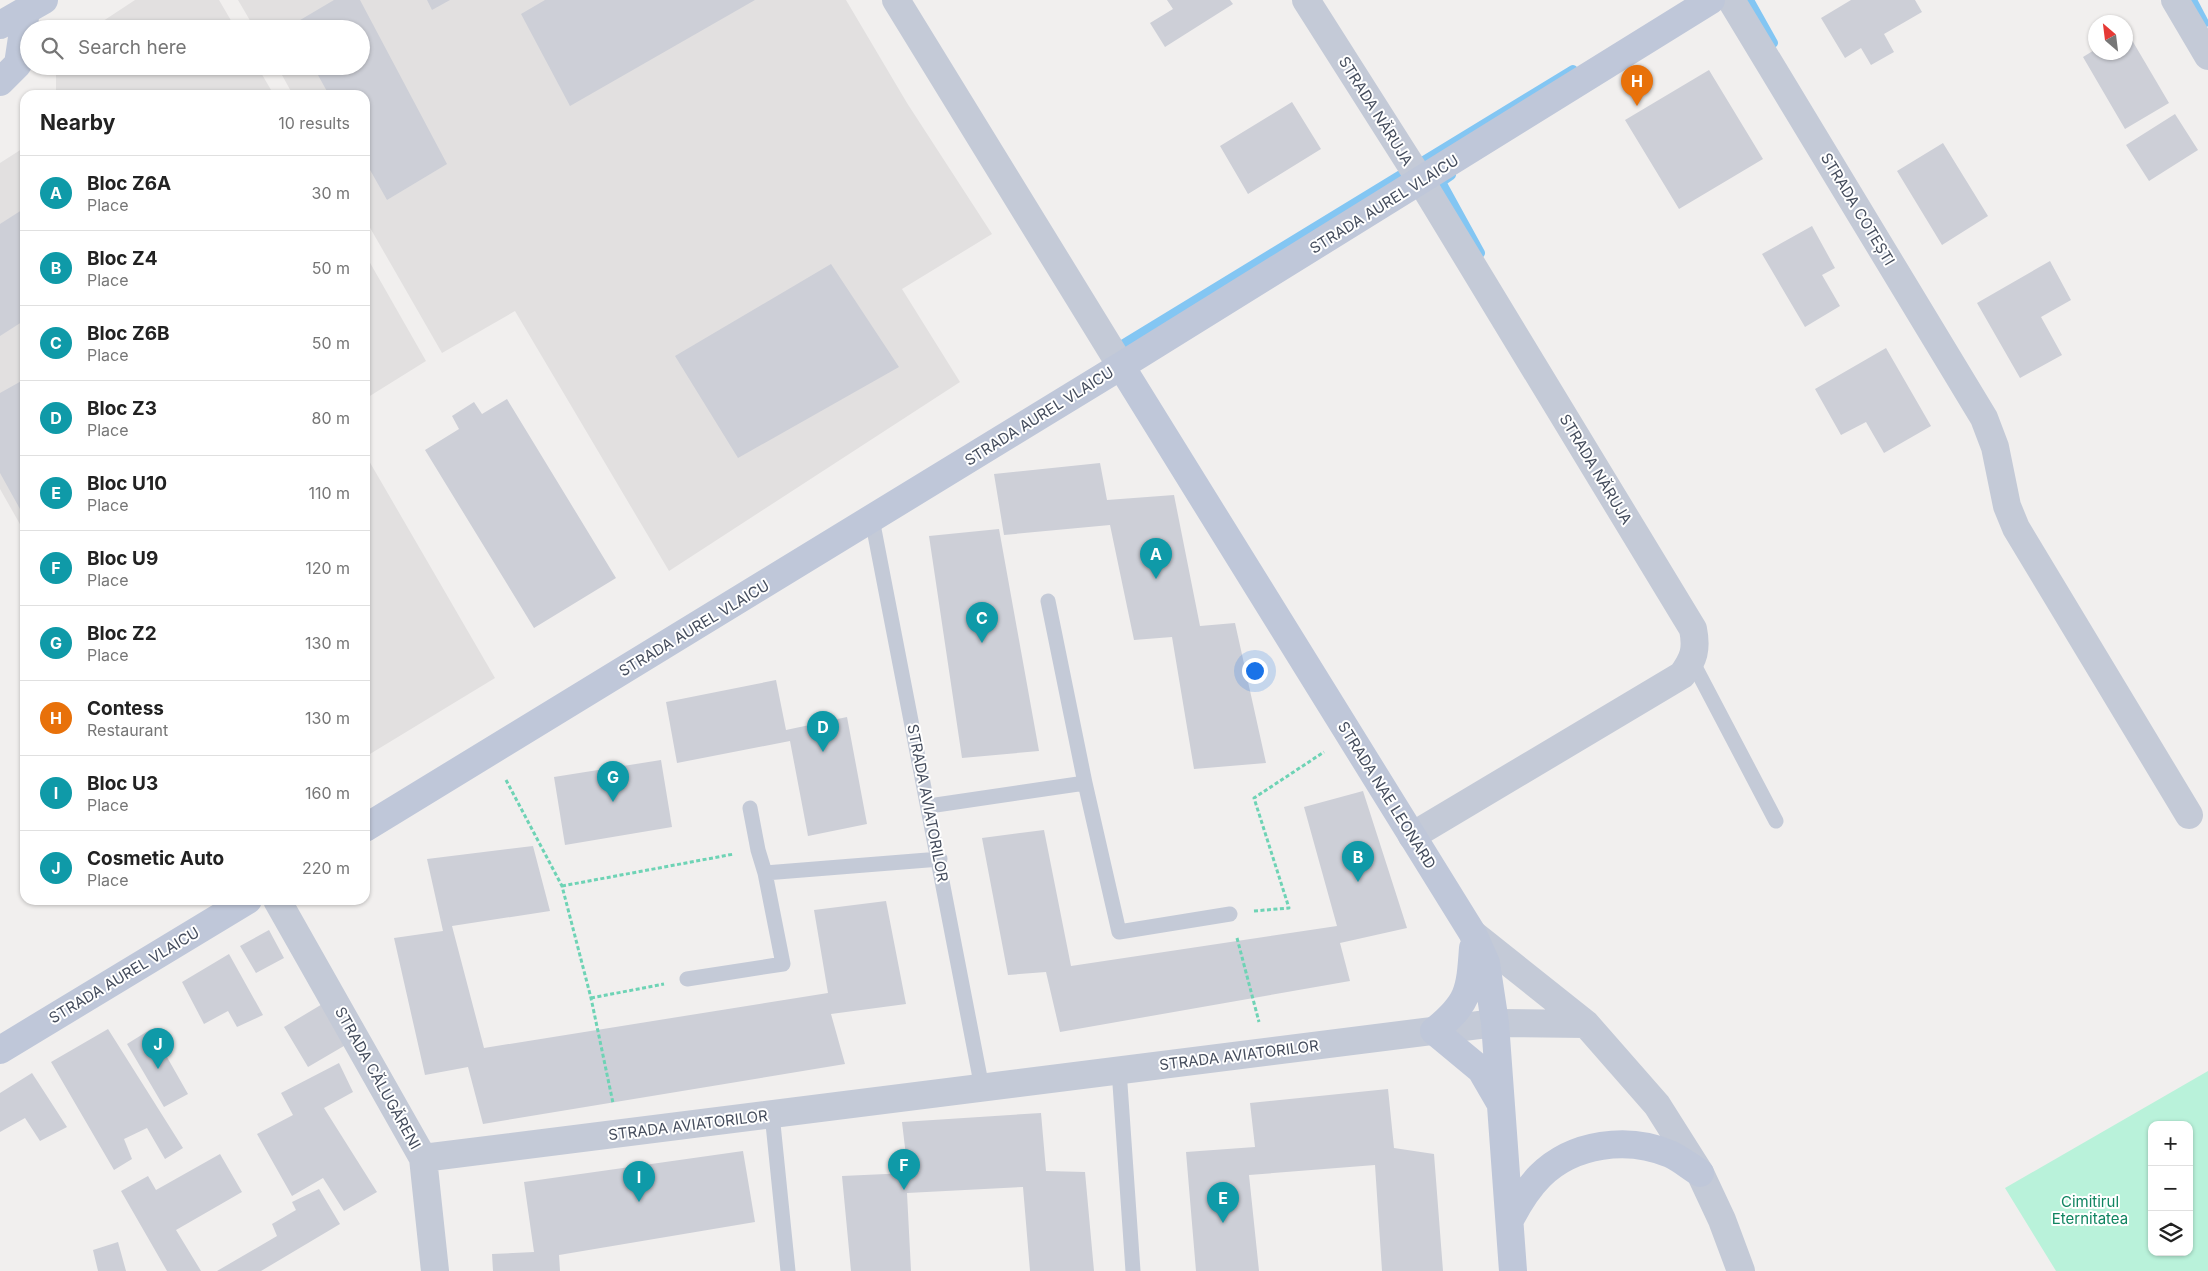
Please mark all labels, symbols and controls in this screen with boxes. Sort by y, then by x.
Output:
north arrow [2088,15,2133,60]
search box [20,20,370,75]
icon: search [38,34,66,62]
text: Search here [78,36,187,59]
street label: STRADA NĂRUJA [1335,53,1417,169]
pin: H [1621,65,1653,106]
text: Nearby [40,110,115,135]
text: 10 results [278,113,350,133]
street label: STRADA COTEȘTI [1817,149,1899,269]
street label: STRADA AUREL VLAICU [1306,150,1462,258]
text: Bloc Z6A [87,172,171,195]
text: A [50,183,62,203]
text: 30 m [312,183,350,203]
text: Place [87,195,129,215]
text: Bloc Z4 [87,247,158,270]
text: B [51,258,61,278]
text: 50 m [312,258,350,278]
text: Place [87,270,129,290]
text: Bloc Z6B [87,322,170,345]
text: C [50,333,62,353]
text: 50 m [312,333,350,353]
text: Place [87,345,129,365]
street label: STRADA AUREL VLAICU [961,362,1117,470]
text: Bloc Z3 [87,397,157,420]
text: D [50,408,62,428]
text: 80 m [311,408,350,428]
street label: STRADA NĂRUJA [1556,410,1636,528]
text: Place [87,420,129,440]
text: Bloc U10 [87,472,167,495]
text: E [51,483,61,503]
text: 110 m [308,483,350,503]
text: Place [87,495,129,515]
pin: A [1140,538,1172,579]
text: Bloc U9 [87,547,158,570]
text: F [51,558,61,578]
text: 120 m [305,558,350,578]
text: Place [87,570,129,590]
street label: STRADA AUREL VLAICU [615,576,773,680]
pin: C [966,602,998,643]
text: Bloc Z2 [87,622,157,645]
text: G [50,633,62,653]
text: 130 m [305,633,350,653]
text: Place [87,645,129,665]
your location [1242,658,1268,684]
text: Contess [87,697,164,720]
text: H [50,708,62,728]
text: 130 m [305,708,350,728]
pin: D [807,711,839,752]
street label: STRADA NAE LEONARD [1334,718,1440,872]
text: Restaurant [87,720,168,740]
street label: STRADA AVIATORILOR [903,722,953,884]
pin: G [597,761,629,802]
text: Bloc U3 [87,772,158,795]
text: I [54,783,58,803]
text: 160 m [305,783,350,803]
text: Place [87,795,129,815]
pin: B [1342,841,1374,882]
text: Cosmetic Auto [87,847,224,870]
text: J [51,858,61,878]
text: 220 m [302,858,350,878]
text: Place [87,870,129,890]
street label: STRADA AUREL VLAICU [45,923,203,1027]
street label: STRADA CĂLUGĂRENI [331,1003,425,1153]
pin: J [142,1028,174,1069]
street label: STRADA AVIATORILOR [1158,1036,1320,1074]
street label: STRADA AVIATORILOR [607,1106,769,1144]
map controls [2148,1121,2193,1256]
button: + [2148,1121,2193,1166]
pin: F [888,1149,920,1190]
pin: I [623,1161,655,1202]
button: − [2148,1166,2193,1211]
pin: E [1207,1182,1239,1223]
park label: Cimitirul Eternitatea [2052,1192,2128,1228]
button: layers [2148,1211,2193,1256]

